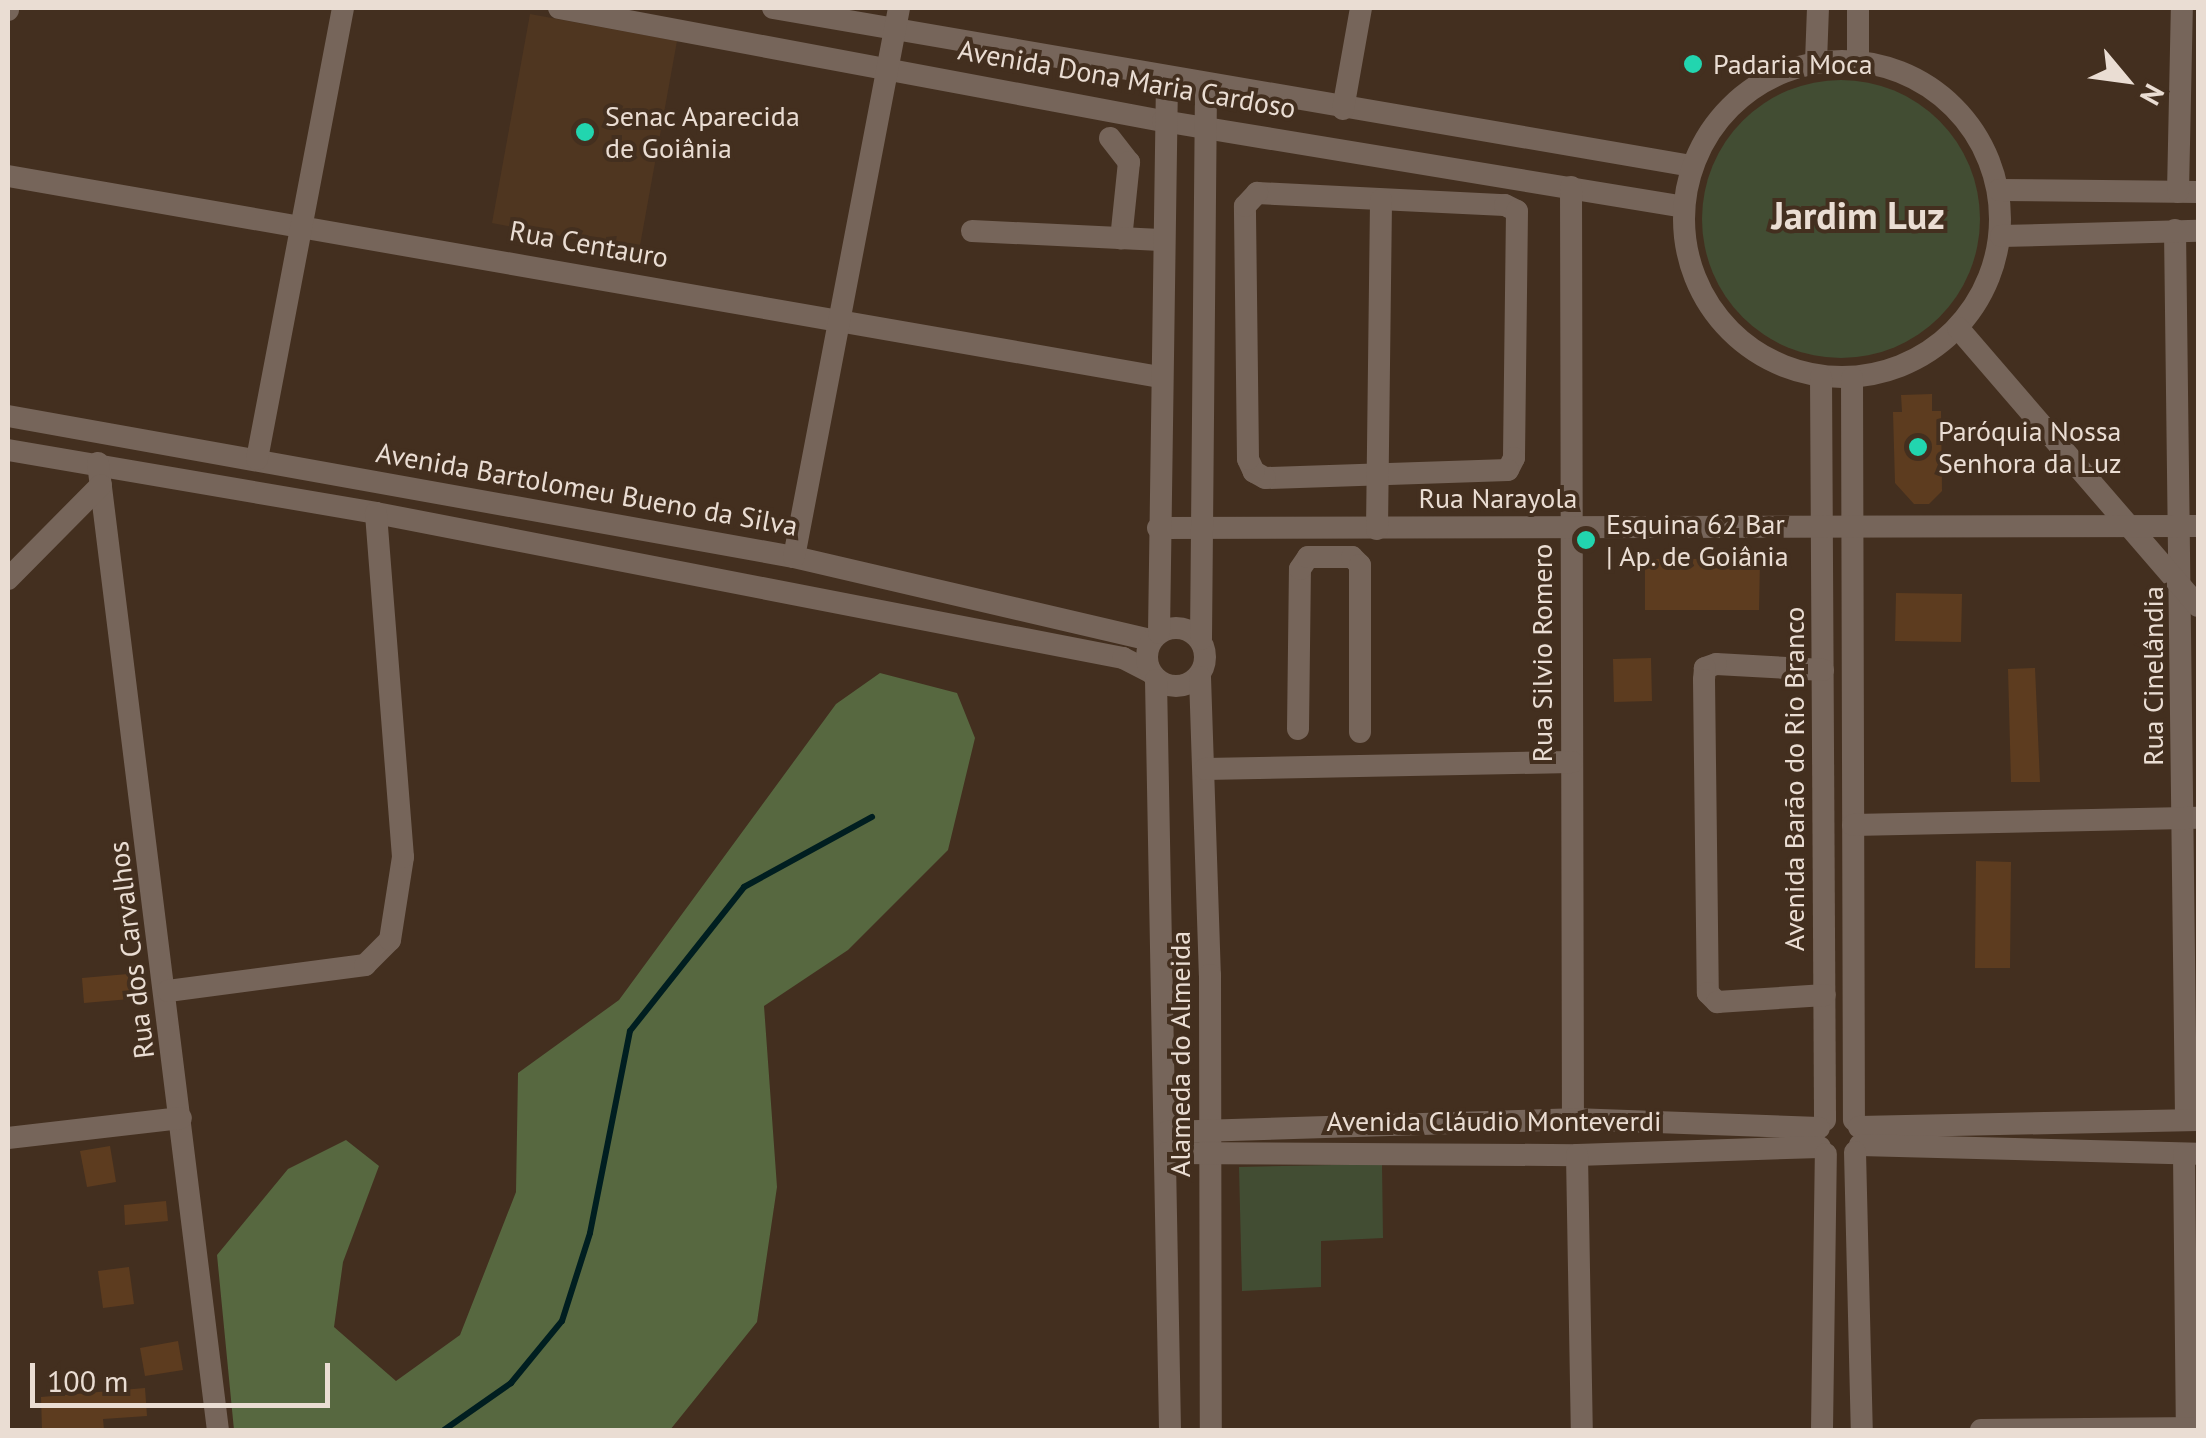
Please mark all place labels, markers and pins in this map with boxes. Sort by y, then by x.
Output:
place label: Padaria Moca [1713,47,1873,81]
marker: Padaria Moca [1682,53,1704,75]
place label: Senac Aparecida de Goiânia [605,99,801,165]
marker: Senac Aparecida de Goiânia [574,121,596,143]
place label: Paróquia Nossa Senhora da Luz [1938,414,2122,480]
marker: Paróquia Nossa Senhora da Luz [1907,436,1929,458]
place label: Esquina 62 Bar | Ap. de Goiânia [1606,507,1792,573]
marker: Esquina 62 Bar | Ap. de Goiânia [1575,529,1597,551]

